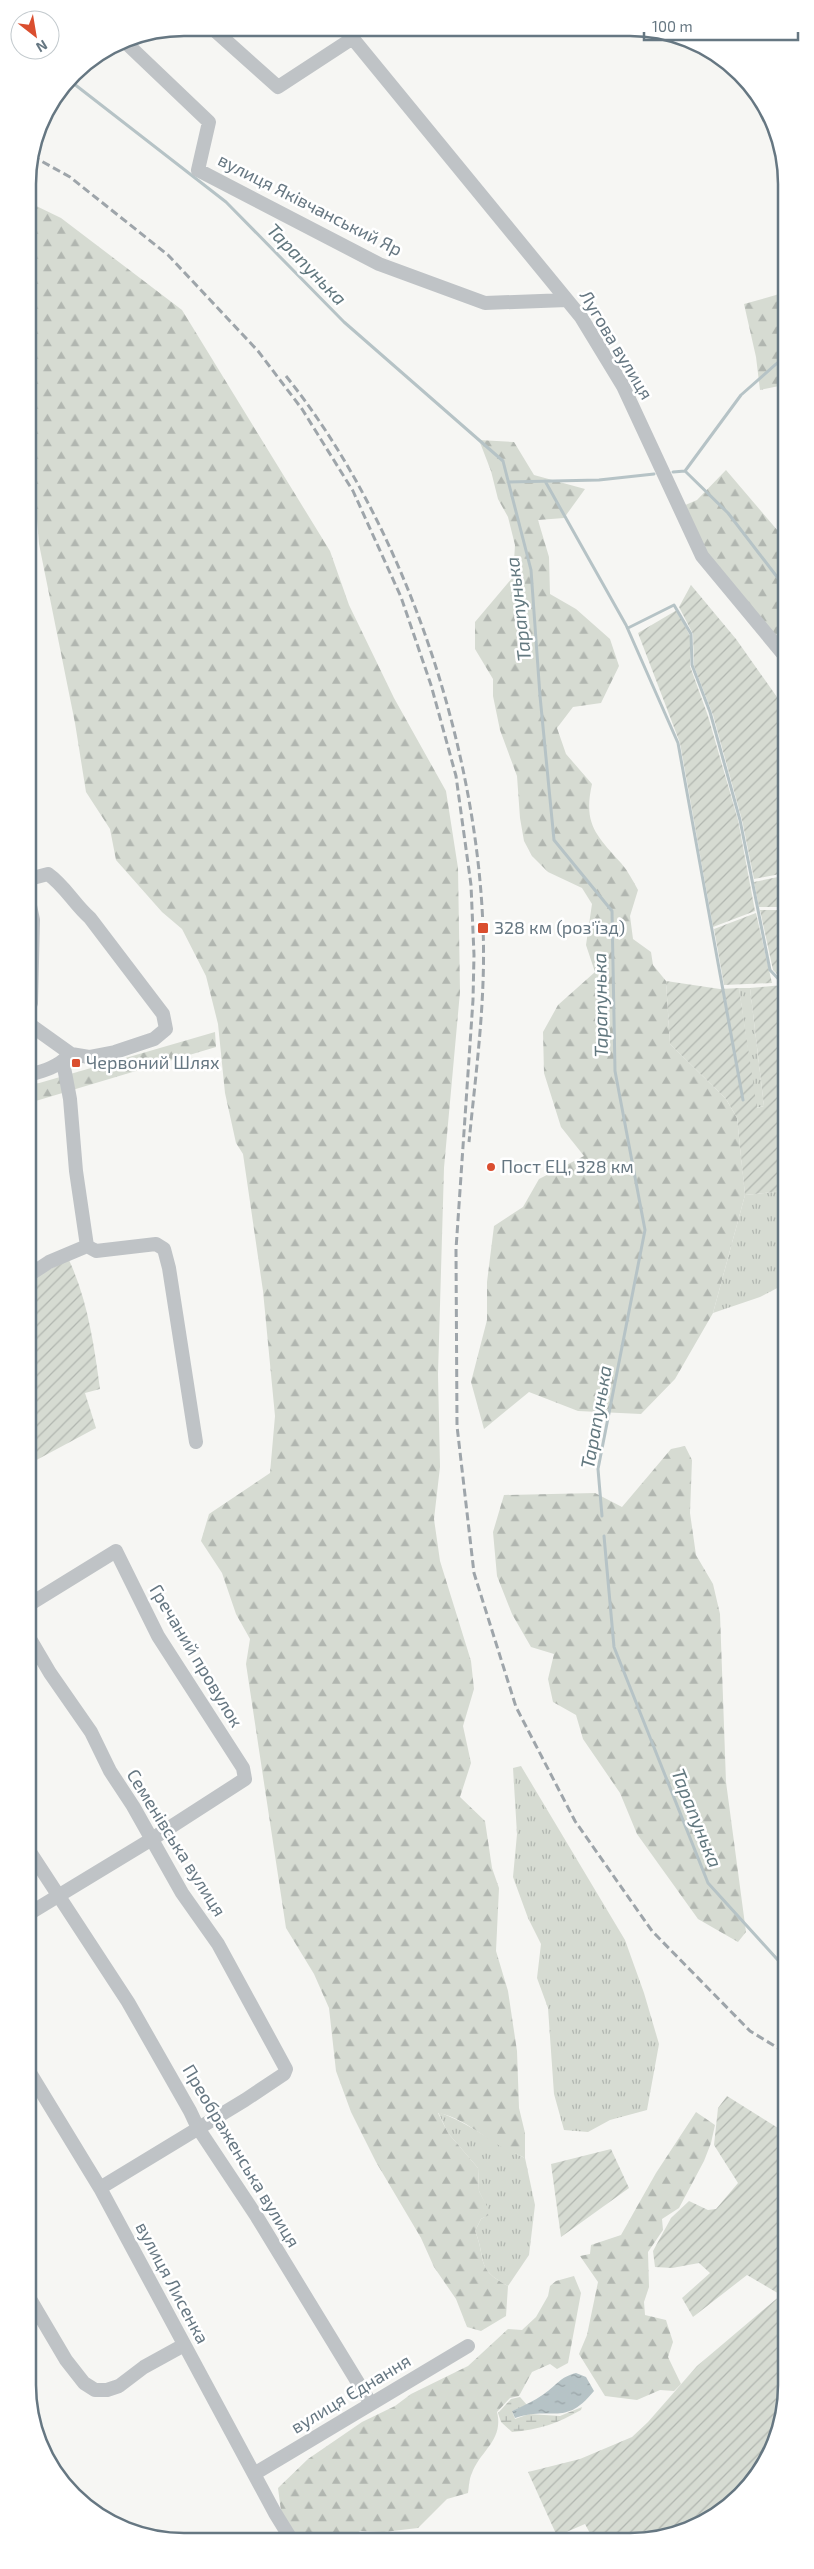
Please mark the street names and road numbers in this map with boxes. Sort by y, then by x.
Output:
street label: вулиця Яківчанський Яр [215,148,406,260]
street label: Лугова вулиця [576,286,658,403]
street label: Гречаний провулок [145,1580,248,1731]
street label: Семенівська вулиця [123,1765,231,1920]
street label: Преображенська вулиця [179,2060,305,2251]
street label: вулиця Лисенка [132,2218,214,2347]
street label: вулиця Єднання [286,2349,414,2438]

